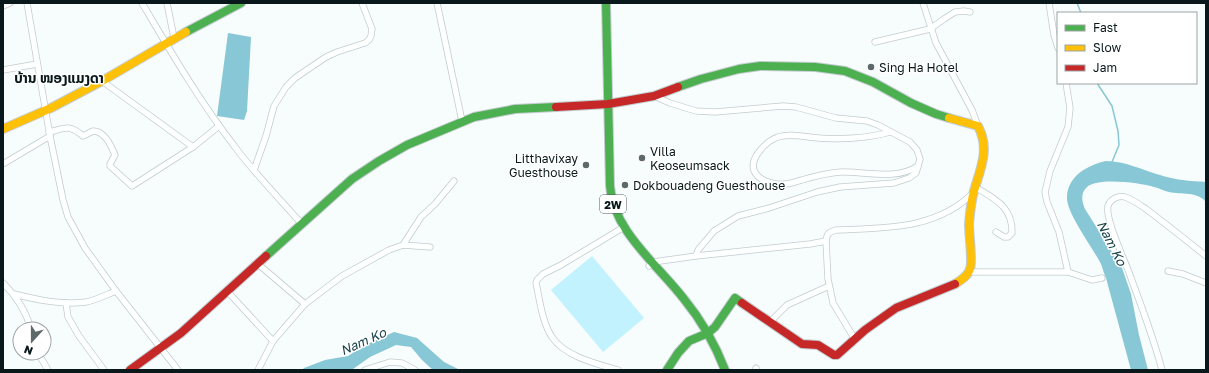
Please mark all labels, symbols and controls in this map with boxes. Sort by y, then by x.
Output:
legend [1057,12,1197,84]
text: Fast [1093,20,1118,35]
text: Slow [1093,40,1121,55]
place label: Sing Ha Hotel [879,60,959,75]
text: Jam [1093,60,1117,75]
marker: Sing Ha Hotel [866,62,876,72]
district label: ບ້ານ ໜອງແມງດາ [14,69,104,86]
place label: Villa Keoseumsack [650,144,730,173]
place label: Litthavixay Guesthouse [509,151,578,180]
marker: Villa Keoseumsack [637,153,647,163]
marker: Litthavixay Guesthouse [581,160,591,170]
place label: Dokbouadeng Guesthouse [633,178,785,193]
marker: Dokbouadeng Guesthouse [620,180,630,190]
road number: 2W [600,195,626,213]
water label: Nam Ko [1094,218,1131,269]
north arrow [12,321,52,361]
water label: Nam Ko [338,323,389,358]
text: N [22,343,34,358]

